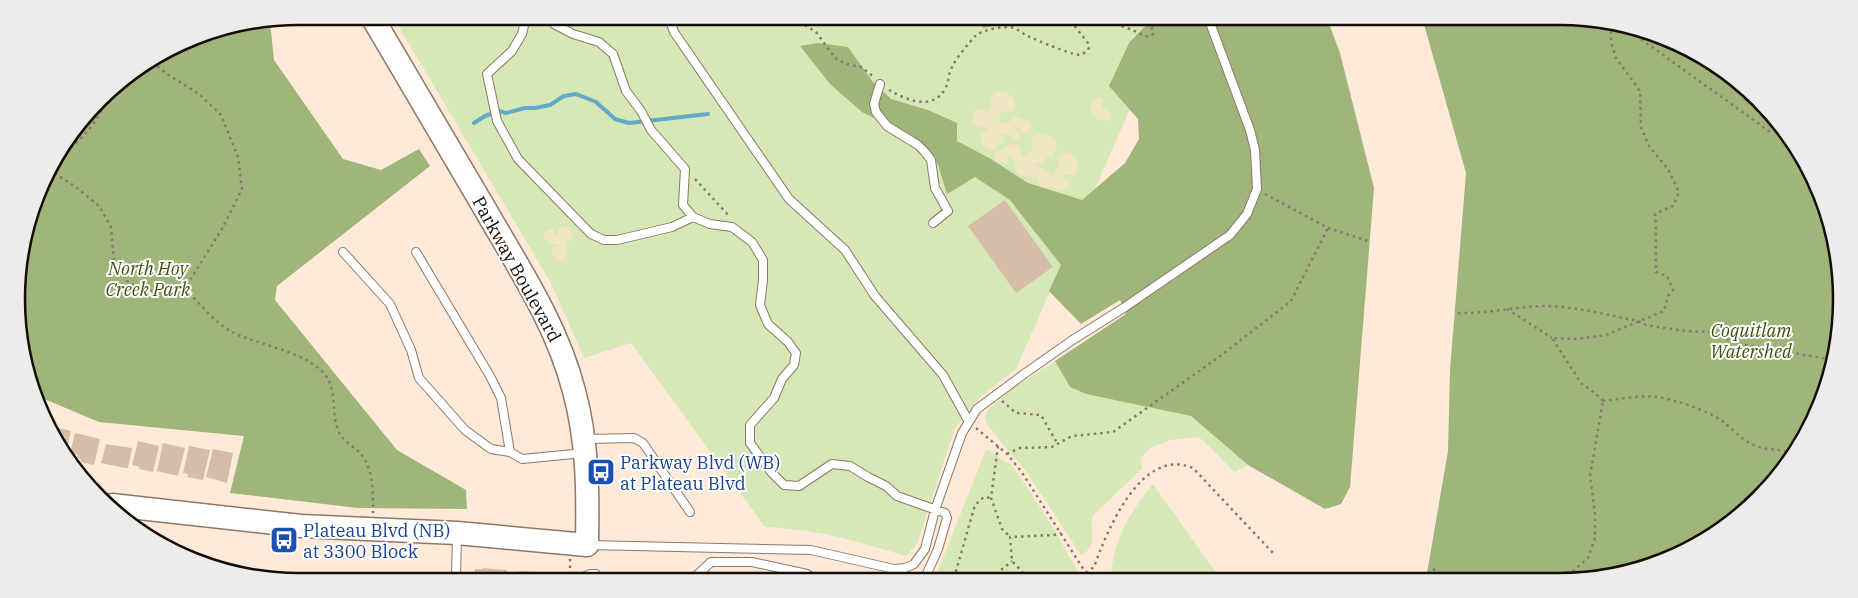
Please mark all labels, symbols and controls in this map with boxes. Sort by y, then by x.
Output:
street label: Parkway Boulevard [467,192,567,346]
park label: North Hoy Creek Park [105,257,191,301]
park label: Coquitlam Watershed [1710,319,1792,363]
place label: Parkway Blvd (WB) at Plateau Blvd [620,451,780,495]
bus stop icon: Parkway Blvd (WB) at Plateau Blvd [586,457,616,487]
place label: Plateau Blvd (NB) at 3300 Block [303,519,451,563]
bus stop icon: Plateau Blvd (NB) at 3300 Block [269,525,299,555]

